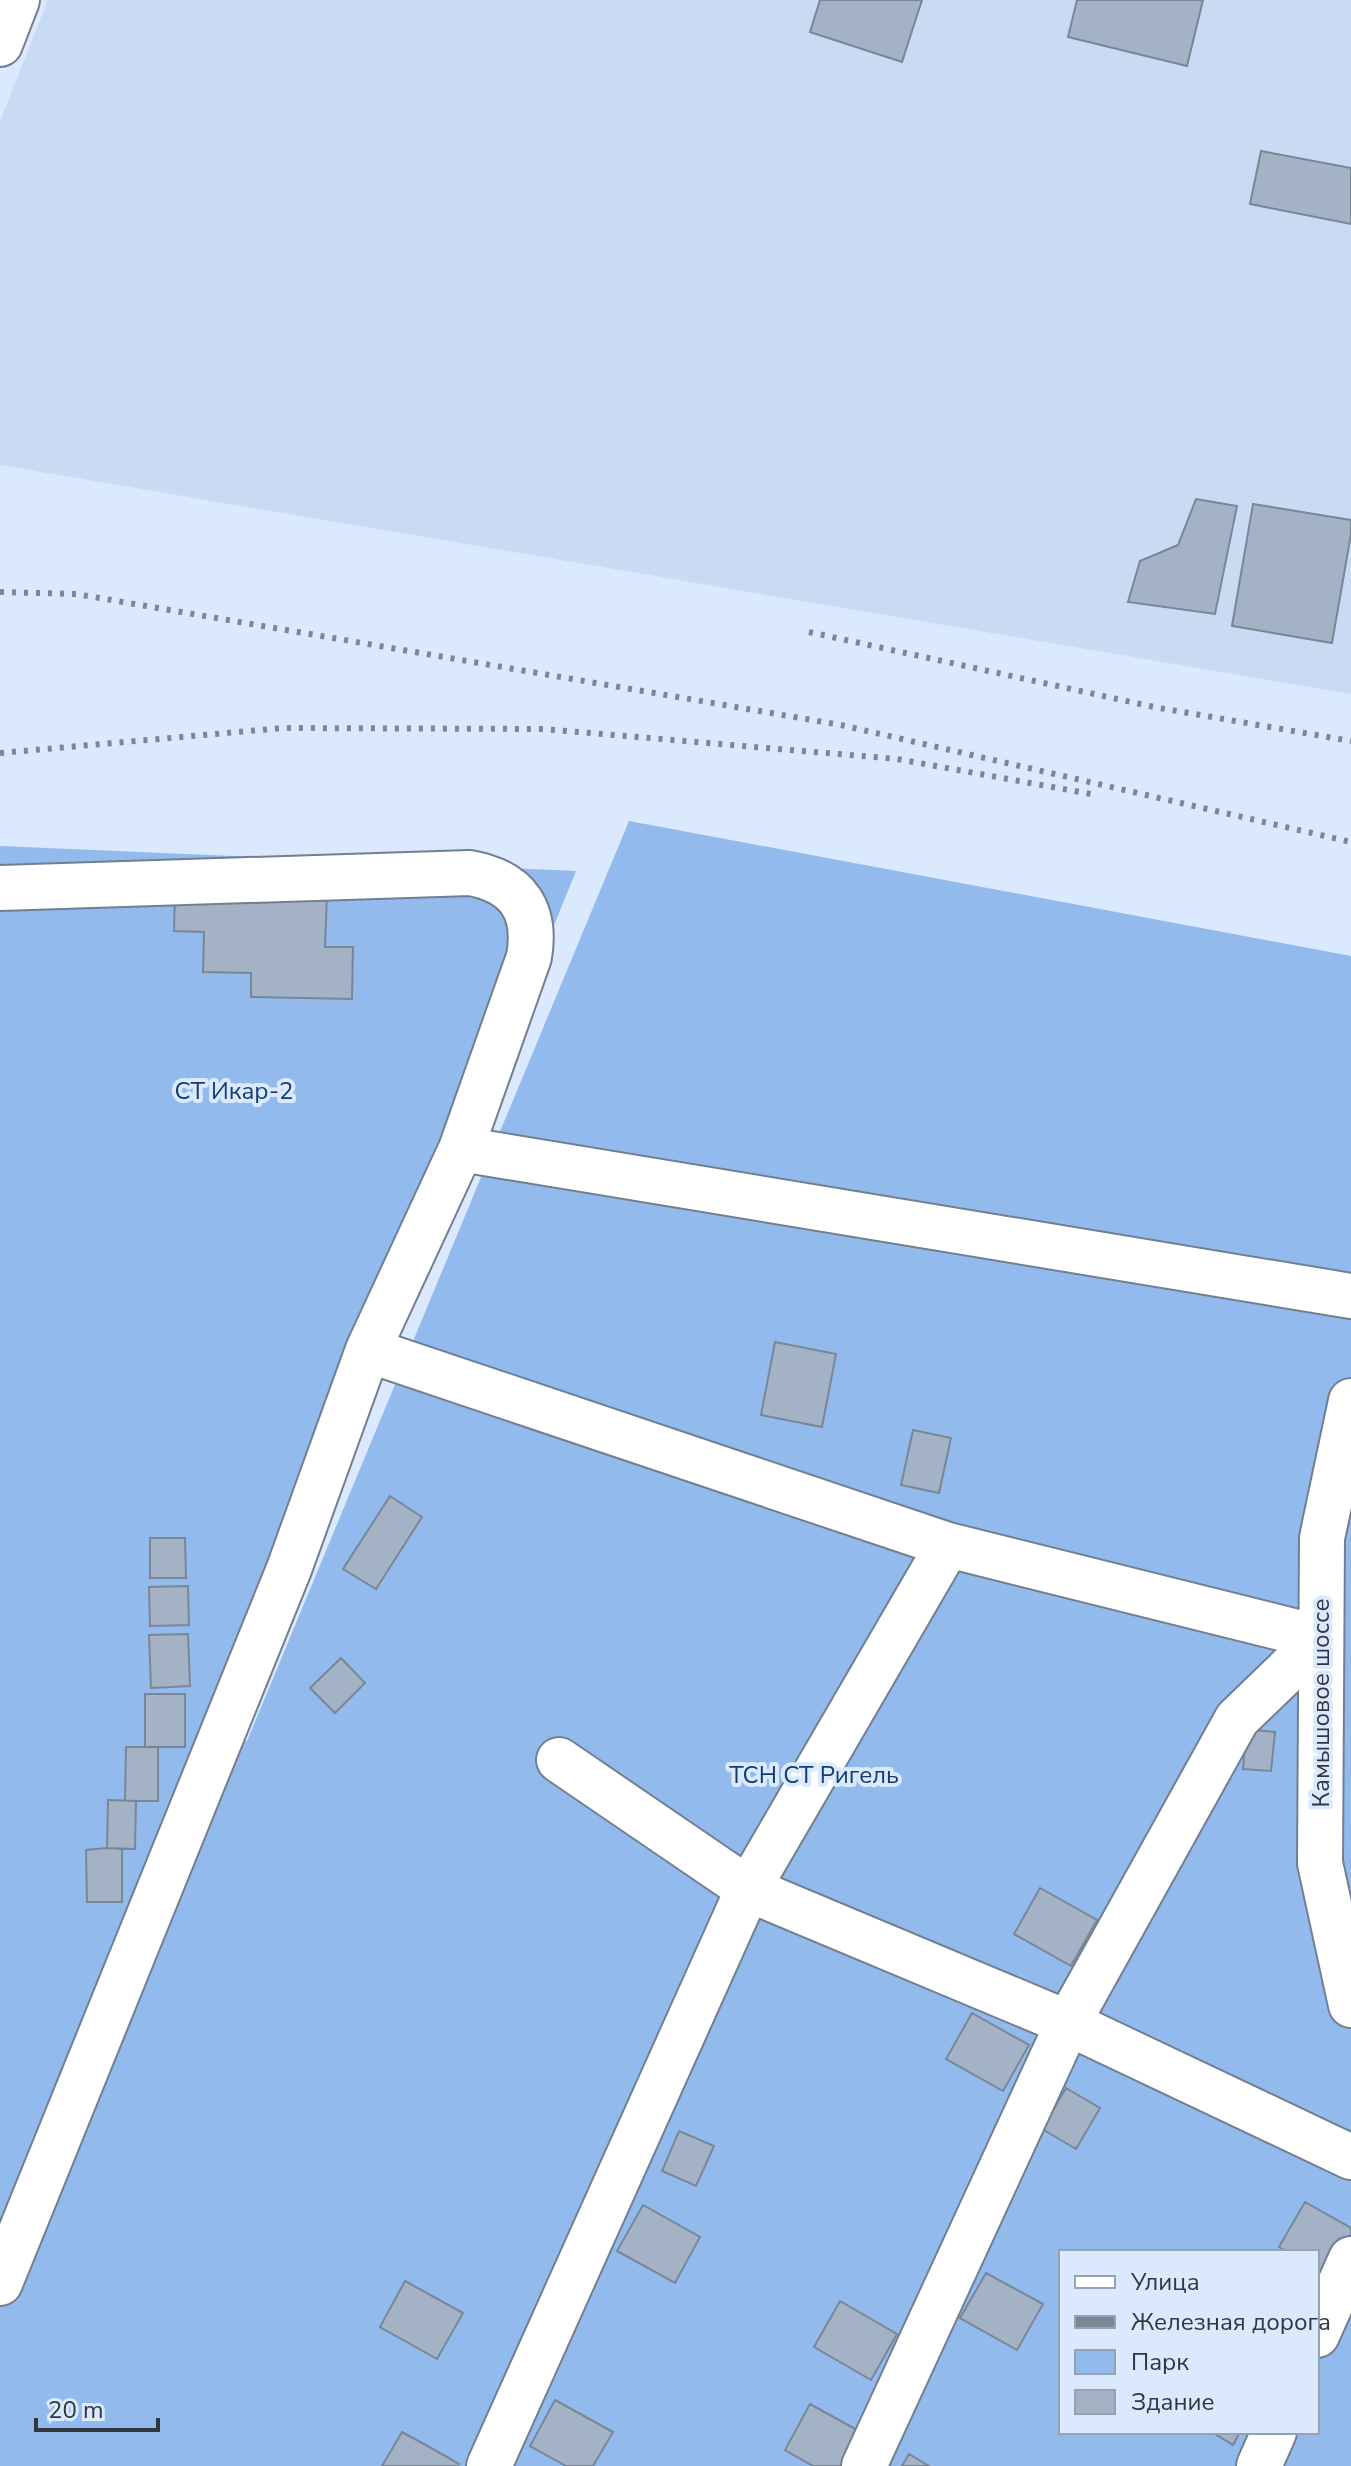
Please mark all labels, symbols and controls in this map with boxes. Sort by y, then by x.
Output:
park label: СТ Икар-2 [174,1075,294,1107]
street label: Камышовое шоссе [1305,1599,1337,1807]
park label: ТСН СТ Ригель [729,1759,899,1791]
legend [1059,2250,1319,2434]
text: Улица [1130,2266,1200,2298]
text: Железная дорога [1131,2306,1331,2338]
text: Парк [1131,2346,1189,2378]
scale bar [36,2382,158,2432]
text: Здание [1131,2386,1215,2418]
text: 20 m [48,2394,104,2426]

